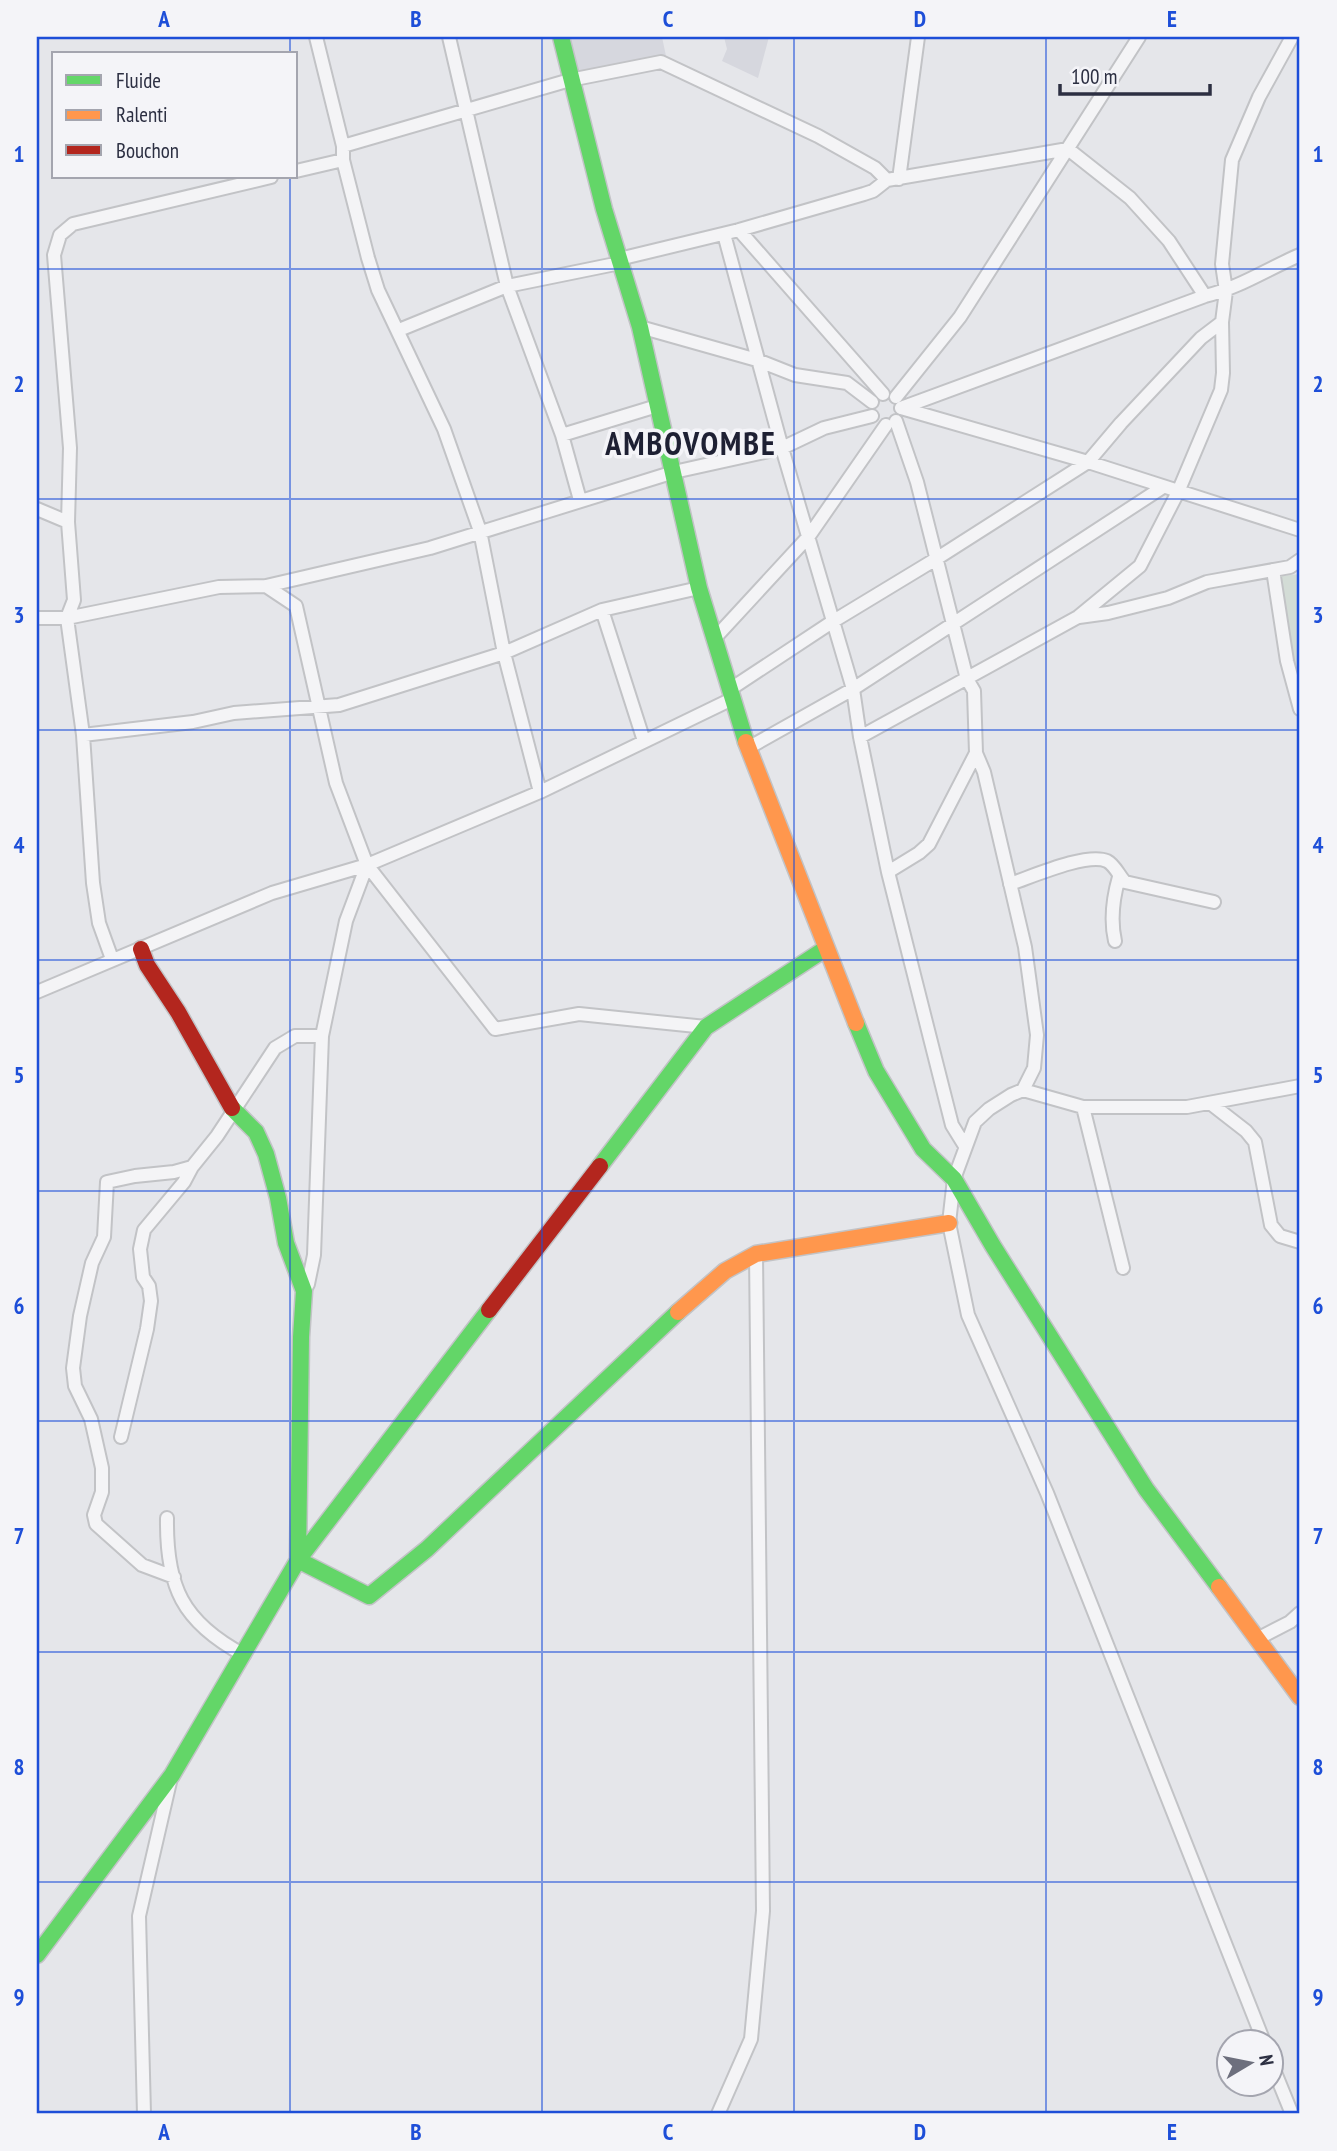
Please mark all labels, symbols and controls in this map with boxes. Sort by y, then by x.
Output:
text: A [157,4,170,33]
text: B [410,4,422,33]
text: C [663,4,674,33]
text: D [914,4,926,33]
text: E [1167,4,1177,33]
legend [52,52,298,178]
scale bar [1060,52,1211,96]
text: 100 m [1071,63,1117,90]
text: Fluide [116,67,161,94]
text: Ralenti [116,101,168,128]
text: Bouchon [116,137,179,164]
text: 1 [14,139,25,168]
text: 1 [1313,139,1324,168]
text: 2 [14,369,25,398]
text: 2 [1313,369,1324,398]
district label: AMBOVOMBE [604,422,777,464]
text: 3 [14,600,25,629]
text: 3 [1313,600,1324,629]
text: 4 [14,830,25,859]
text: 4 [1313,830,1324,859]
text: 5 [14,1060,25,1089]
text: 5 [1313,1060,1324,1089]
text: 6 [14,1291,25,1320]
text: 6 [1313,1291,1324,1320]
text: 7 [14,1521,25,1550]
text: 7 [1313,1521,1324,1550]
text: 8 [14,1752,25,1781]
text: 8 [1313,1752,1324,1781]
text: 9 [14,1982,25,2011]
text: 9 [1313,1982,1324,2011]
north arrow [1214,2028,1284,2098]
text: N [1254,2053,1279,2067]
text: A [157,2117,170,2146]
text: B [410,2117,422,2146]
text: C [663,2117,674,2146]
text: D [914,2117,926,2146]
text: E [1167,2117,1177,2146]

